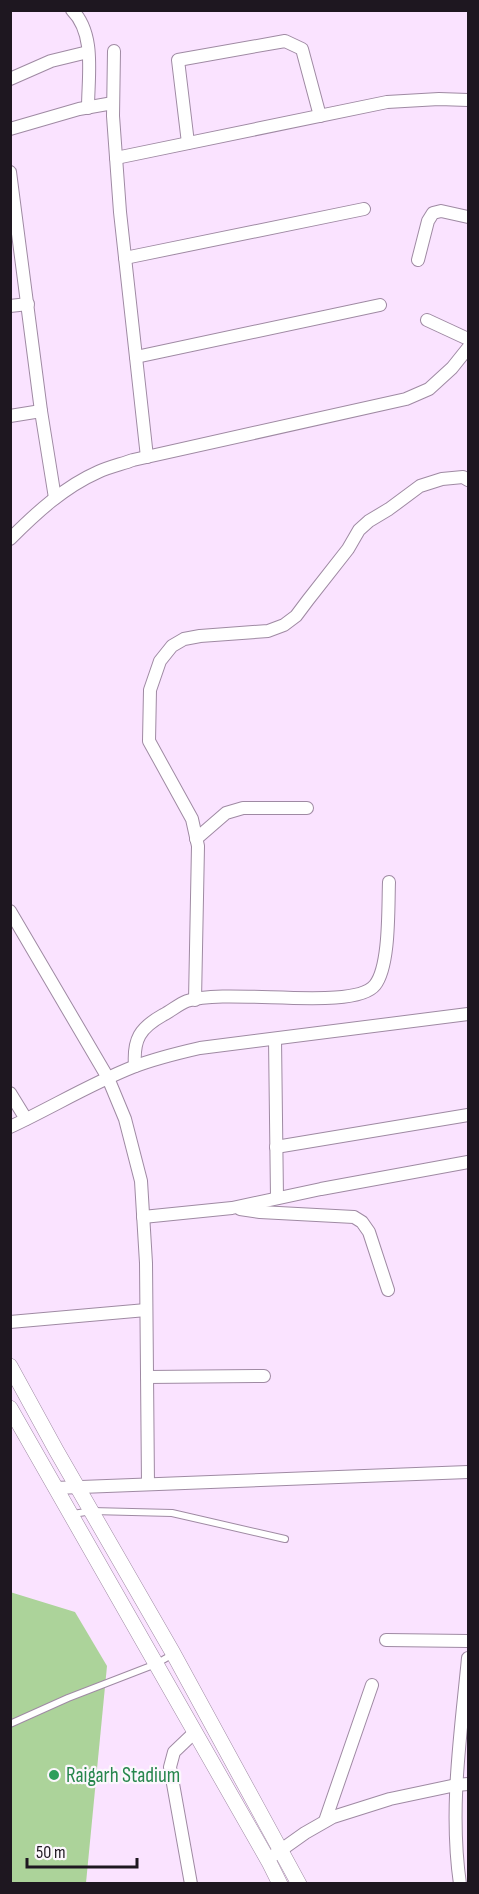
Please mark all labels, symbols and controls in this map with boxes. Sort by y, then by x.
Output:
place label: Raigarh Stadium [66,1763,180,1788]
marker: Raigarh Stadium [47,1768,61,1782]
scale bar [27,1831,136,1869]
text: 50 m [36,1842,66,1863]

